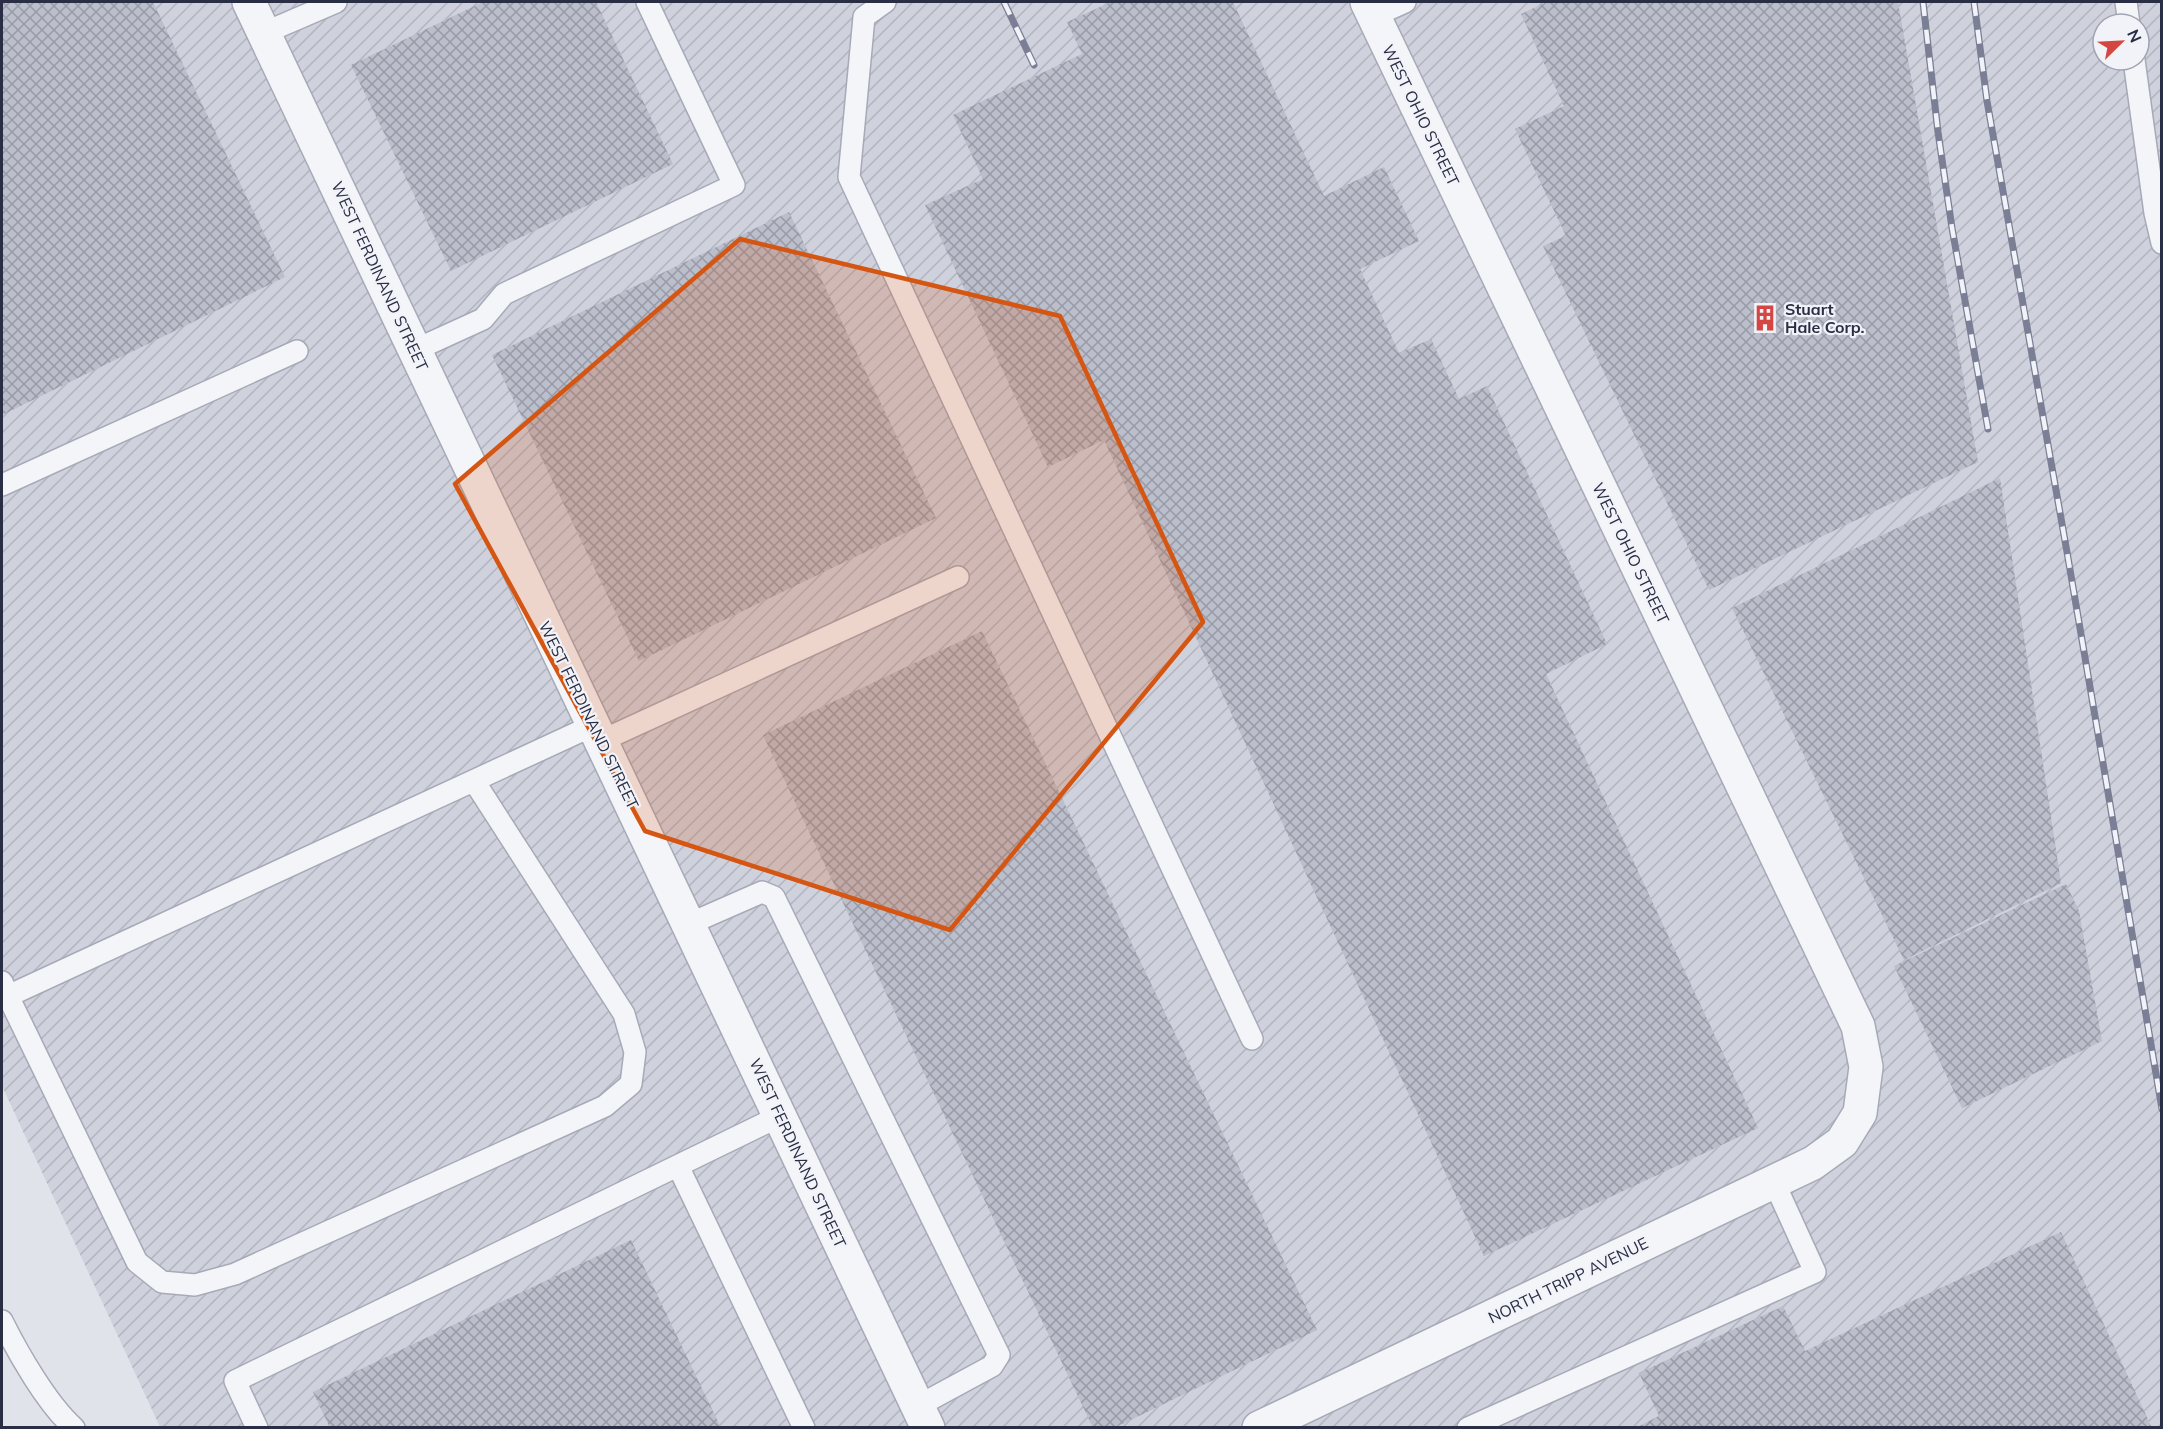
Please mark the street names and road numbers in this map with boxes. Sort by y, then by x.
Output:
street label: WEST OHIO STREET [1378,41,1464,189]
street label: WEST FERDINAND STREET [327,178,433,374]
street label: WEST OHIO STREET [1588,479,1674,627]
street label: WEST FERDINAND STREET [535,618,643,813]
street label: WEST FERDINAND STREET [745,1055,851,1251]
street label: NORTH TRIPP AVENUE [1485,1233,1651,1327]

